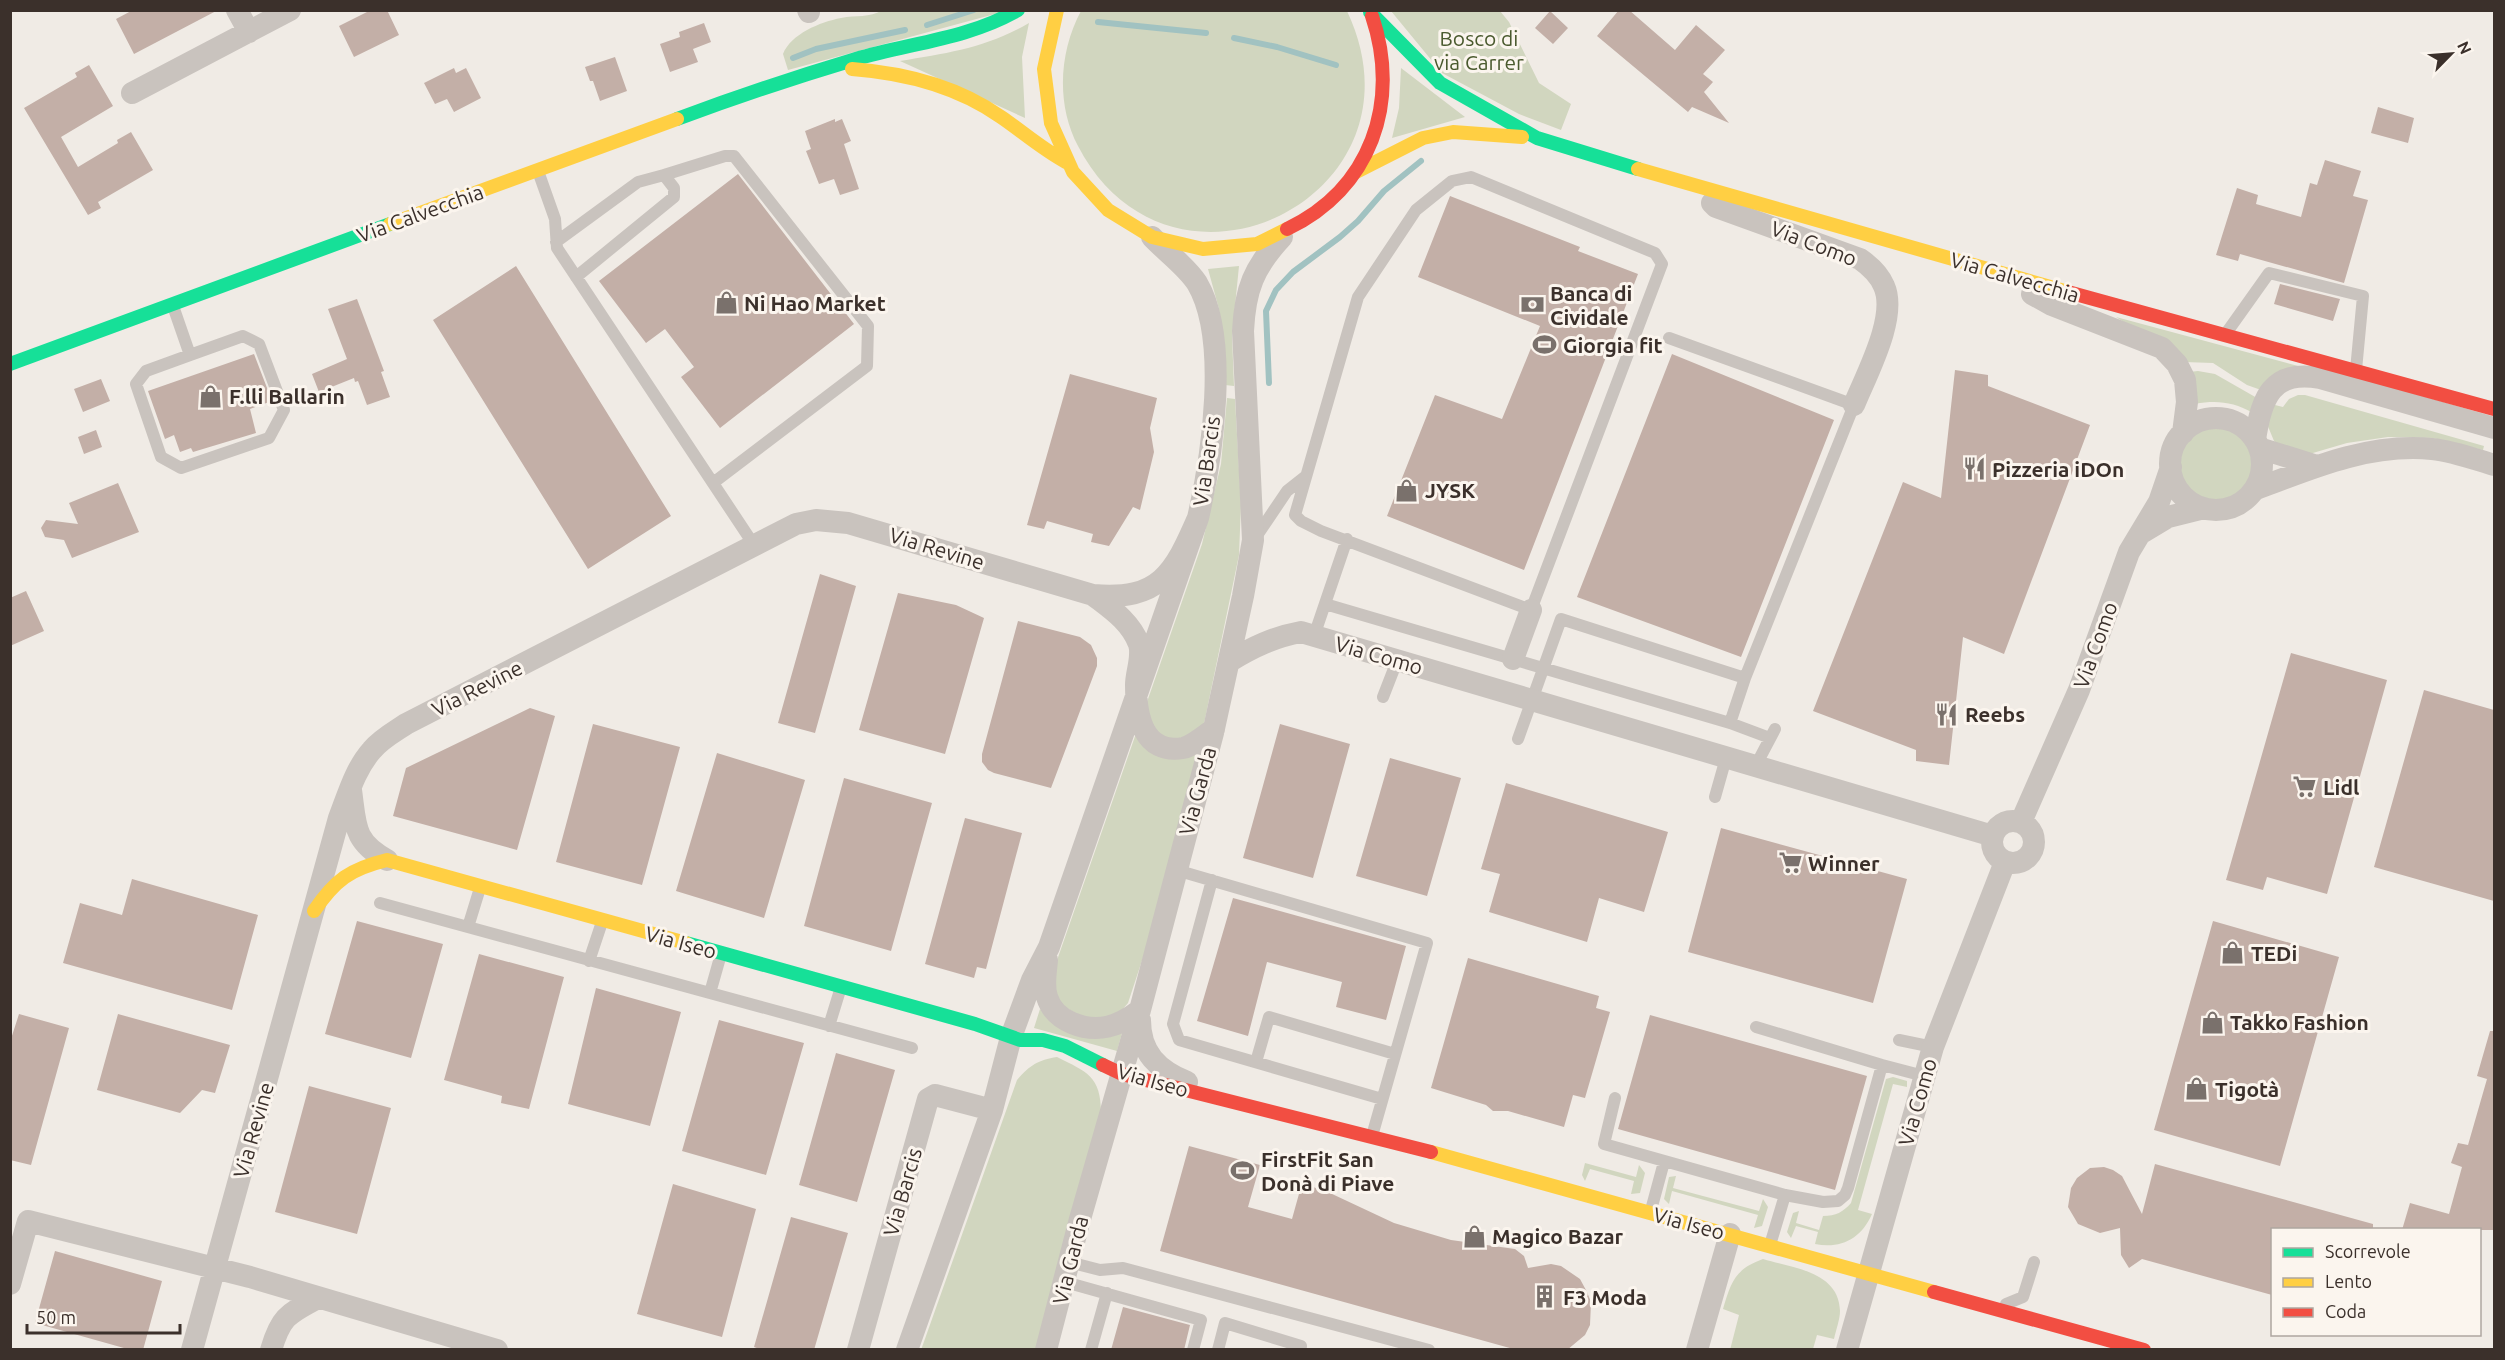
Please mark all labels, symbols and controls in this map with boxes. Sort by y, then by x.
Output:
north arrow [2421,24,2481,84]
park label: Bosco di via Carrer [1434,26,1524,74]
text: N [2454,38,2475,57]
street label: Via Calvecchia [353,179,487,247]
street label: Via Como [1768,216,1860,270]
street label: Via Calvecchia [1948,247,2082,307]
place label: Banca di Cividale [1550,281,1632,329]
shop icon: Ni Hao Market [713,290,739,316]
place label: Ni Hao Market [744,291,886,315]
bank icon: Banca di Cividale [1519,292,1545,318]
sports icon: Giorgia fit [1532,332,1558,358]
place label: Giorgia fit [1563,333,1663,357]
shop icon: F.lli Ballarin [198,383,224,409]
place label: F.lli Ballarin [229,384,345,408]
street label: Via Barcis [1188,414,1224,508]
restaurant icon: Pizzeria iDOn [1961,456,1987,482]
place label: Pizzeria iDOn [1992,457,2124,481]
shop icon: JYSK [1394,477,1420,503]
place label: JYSK [1425,478,1475,502]
street label: Via Revine [886,522,988,574]
street label: Via Como [2068,598,2122,692]
street label: Via Como [1332,631,1426,679]
street label: Via Revine [428,655,526,721]
restaurant icon: Reebs [1934,701,1960,727]
place label: Reebs [1965,702,2025,726]
street label: Via Garda [1174,744,1220,838]
supermarket icon: Lidl [2292,774,2318,800]
place label: Lidl [2323,775,2359,799]
supermarket icon: Winner [1777,850,1803,876]
place label: Winner [1808,851,1880,875]
street label: Via Iseo [643,921,719,963]
shop icon: TEDi [2220,940,2246,966]
place label: TEDi [2251,941,2297,965]
shop icon: Takko Fashion [2199,1009,2225,1035]
place label: Takko Fashion [2230,1010,2369,1034]
street label: Via Como [1893,1055,1941,1149]
street label: Via Iseo [1115,1058,1191,1102]
shop icon: Tigotà [2184,1076,2210,1102]
place label: Tigotà [2215,1077,2279,1101]
street label: Via Revine [228,1079,278,1181]
street label: Via Barcis [878,1145,926,1239]
place label: FirstFit San Donà di Piave [1261,1147,1394,1195]
sports icon: FirstFit San Donà di Piave [1230,1158,1256,1184]
street label: Via Iseo [1651,1202,1727,1244]
street label: Via Garda [1047,1213,1093,1307]
shop icon: Magico Bazar [1461,1223,1487,1249]
place label: Magico Bazar [1492,1224,1624,1248]
legend [2271,1228,2481,1336]
text: Scorrevole [2325,1241,2411,1261]
text: Lento [2325,1271,2372,1291]
building icon: F3 Moda [1532,1284,1558,1310]
place label: F3 Moda [1563,1285,1647,1309]
scale bar [27,1297,180,1335]
text: Coda [2325,1301,2366,1321]
text: 50 m [36,1307,76,1327]

